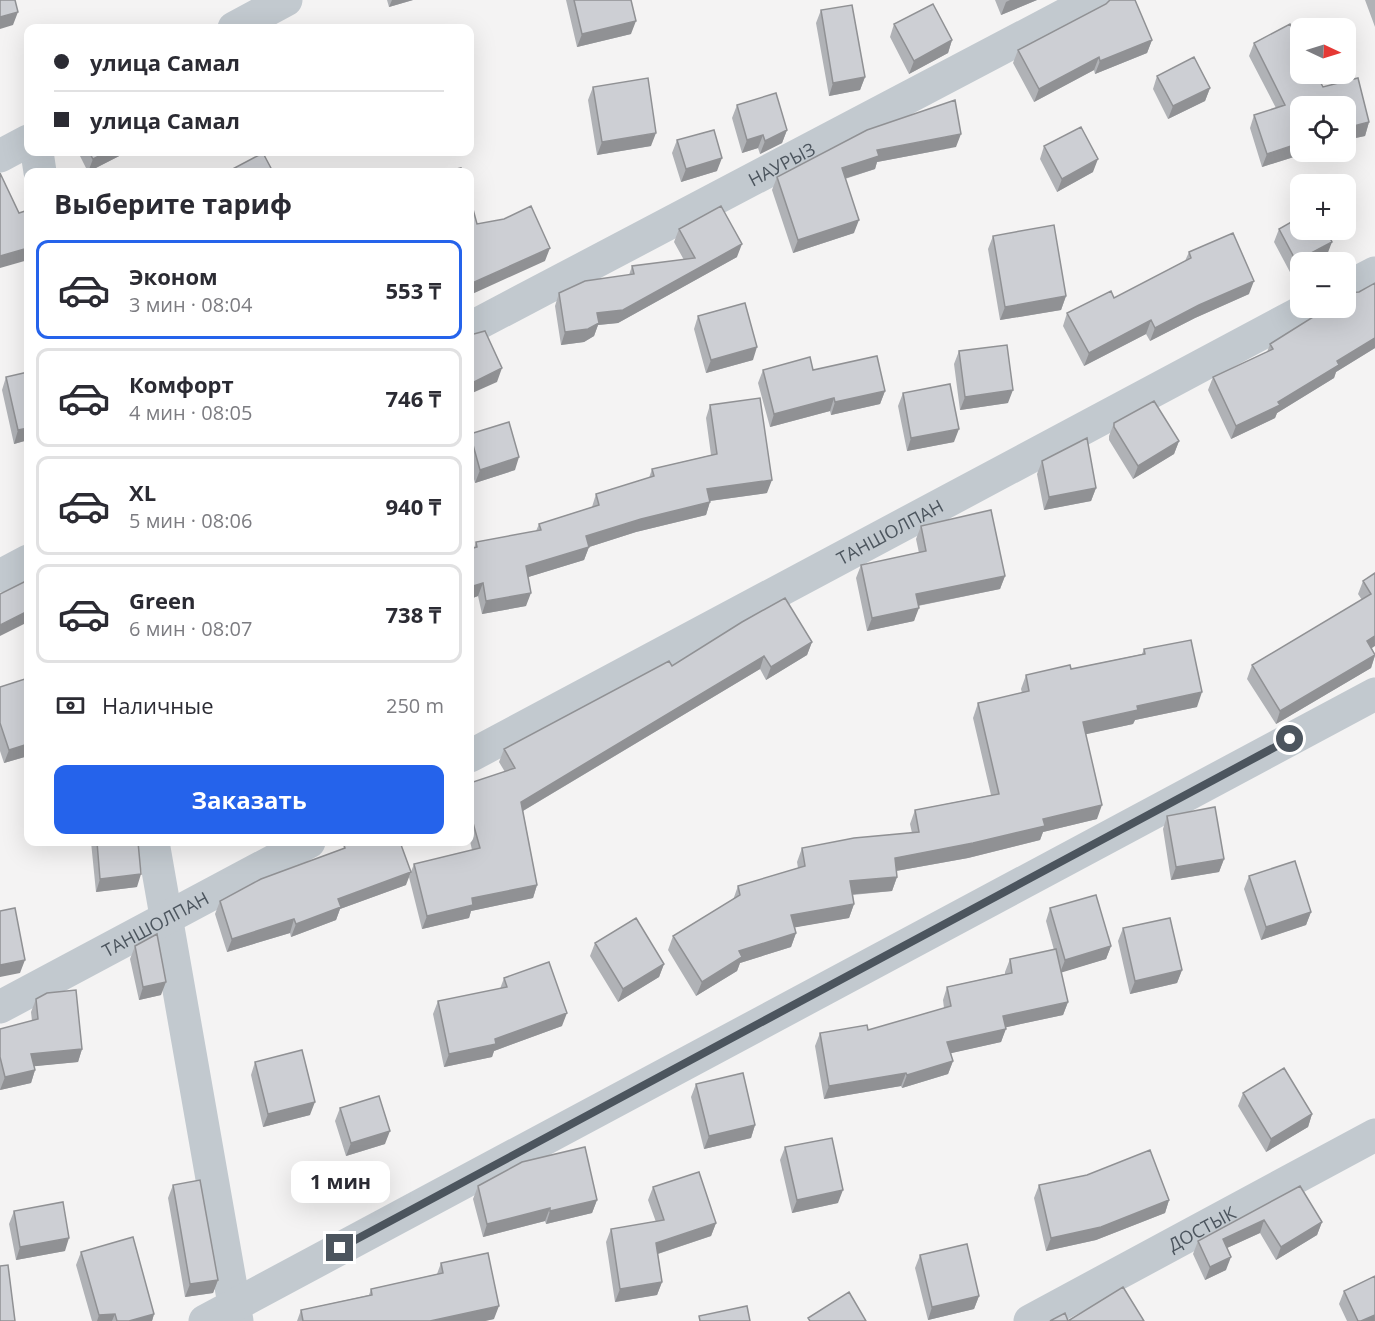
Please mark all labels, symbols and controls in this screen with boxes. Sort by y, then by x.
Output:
north arrow [1290,18,1356,84]
map controls [1290,18,1356,318]
text: улица Самал [90,47,240,77]
button: locate [1290,96,1356,162]
text: улица Самал [90,105,240,135]
street label: НАУРЫЗ [744,137,819,192]
button: + [1290,174,1356,240]
text: Выберите тариф [54,185,292,222]
button: − [1290,252,1356,318]
text: Эконом [129,261,218,291]
icon: car [57,263,111,317]
text: 553 ₸ [386,275,441,305]
text: 3 мин · 08:04 [129,291,252,318]
text: Комфорт [129,369,234,399]
icon: car [57,371,111,425]
text: 746 ₸ [386,383,441,413]
text: 4 мин · 08:05 [129,399,252,426]
text: XL [129,477,156,507]
icon: car [57,479,111,533]
text: 940 ₸ [386,491,441,521]
street label: ТАНШОЛПАН [832,494,947,570]
text: 5 мин · 08:06 [129,507,252,534]
text: Green [129,585,195,615]
icon: car [57,587,111,641]
text: 738 ₸ [386,599,441,629]
text: 6 мин · 08:07 [129,615,252,642]
icon: cash [54,689,87,722]
text: Наличные [102,690,214,720]
text: 250 m [386,692,444,719]
route start [1276,725,1303,752]
button: Заказать [54,765,444,834]
street label: ТАНШОЛПАН [98,886,213,962]
callout: 1 мин [290,1161,389,1203]
text: 1 мин [310,1168,371,1195]
street label: ДОСТЫК [1163,1200,1240,1257]
route end [326,1234,353,1261]

